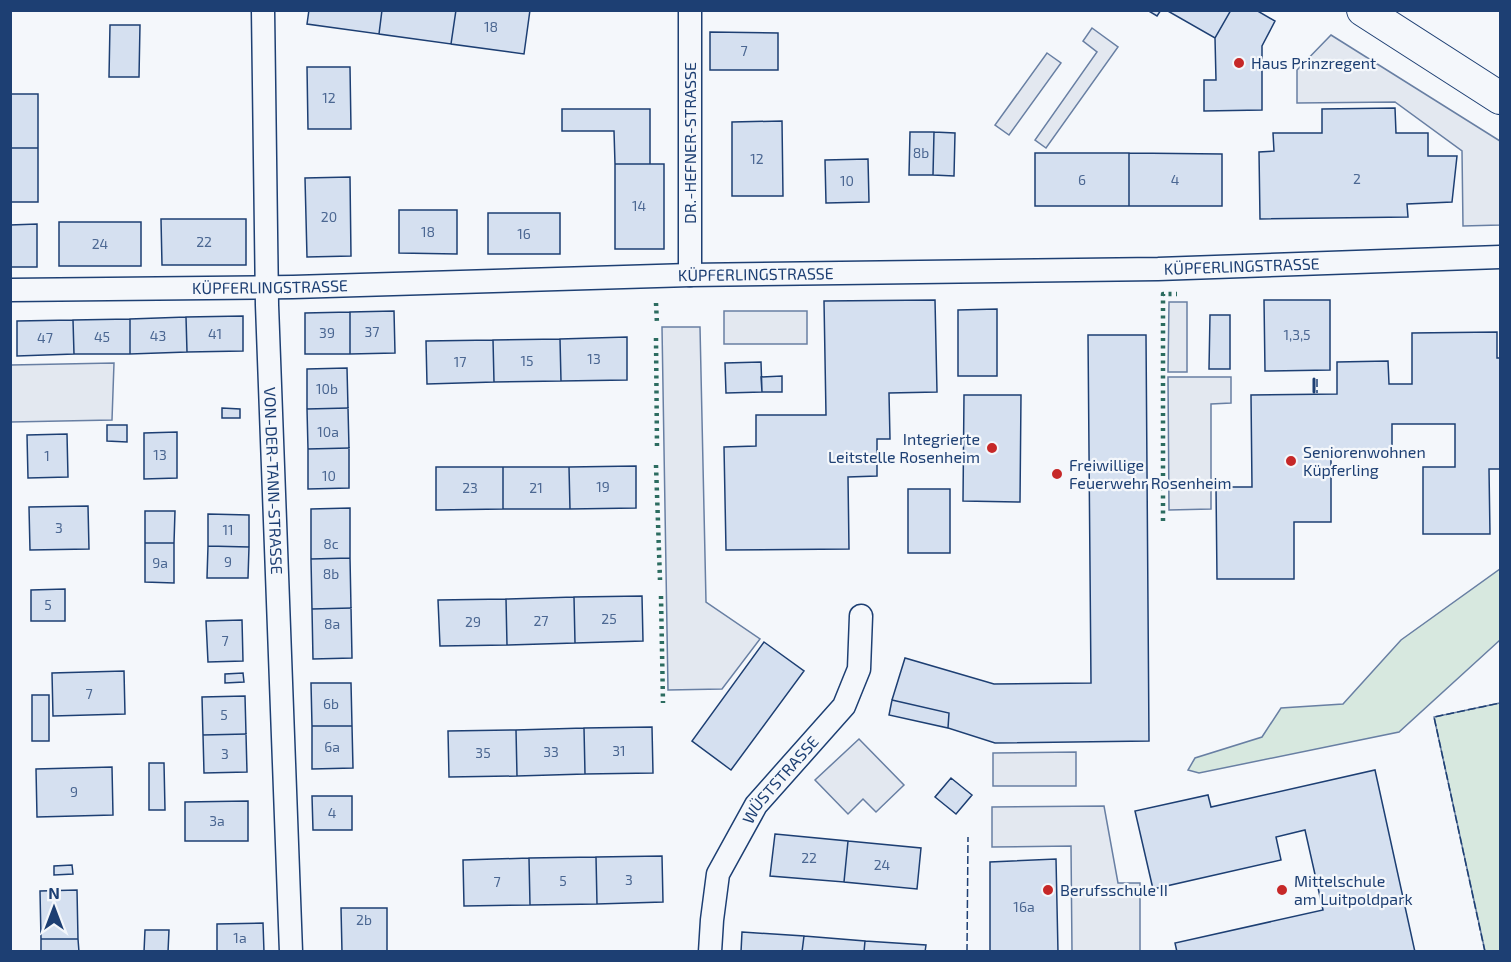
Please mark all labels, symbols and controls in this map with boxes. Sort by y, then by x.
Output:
house number: 18 [484,18,498,35]
house number: 7 [740,42,748,59]
place label: Haus Prinzregent [1251,53,1376,72]
marker: Haus Prinzregent [1232,56,1246,70]
street label: DR.-HEFNER-STRASSE [680,62,699,224]
house number: 12 [322,89,336,106]
house number: 8b [913,144,929,161]
house number: 12 [750,150,764,167]
house number: 2 [1353,170,1361,187]
house number: 6 [1078,171,1086,188]
house number: 4 [1171,171,1179,188]
house number: 10 [840,172,854,189]
house number: 14 [632,197,646,214]
house number: 20 [321,208,337,225]
house number: 18 [421,223,435,240]
house number: 16 [517,225,531,242]
house number: 22 [196,233,212,250]
house number: 24 [92,235,108,252]
street label: KÜPFERLINGSTRASSE [1163,253,1320,278]
street label: KÜPFERLINGSTRASSE [678,263,834,284]
street label: KÜPFERLINGSTRASSE [192,275,348,297]
house number: 37 [365,323,379,340]
house number: 39 [319,324,335,341]
house number: 41 [208,325,222,342]
house number: 1,3,5 [1283,326,1311,343]
house number: 43 [150,327,166,344]
house number: 45 [94,328,110,345]
house number: 47 [37,329,53,346]
house number: 13 [587,350,601,367]
house number: 15 [520,352,534,369]
house number: 17 [454,353,466,370]
house number: 10b [316,380,338,397]
street label: VON-DER-TANN-STRASSE [261,387,287,575]
house number: 10a [317,423,339,440]
place label: Integrierte Leitstelle Rosenheim [828,429,980,466]
marker: Integrierte Leitstelle Rosenheim [985,441,999,455]
place label: Seniorenwohnen Küpferling [1303,442,1426,479]
house number: 13 [153,446,167,463]
house number: 1 [44,447,50,464]
marker: Seniorenwohnen Küpferling [1284,454,1298,468]
place label: Freiwillige Feuerwehr Rosenheim [1069,455,1232,492]
house number: 10 [322,467,336,484]
marker: Freiwillige Feuerwehr Rosenheim [1050,467,1064,481]
house number: 19 [596,478,610,495]
house number: 23 [462,479,478,496]
house number: 21 [529,479,543,496]
house number: 3 [55,519,63,536]
house number: 11 [222,521,234,538]
house number: 8c [323,535,339,552]
house number: 9 [224,553,232,570]
house number: 9a [152,554,168,571]
house number: 8b [323,565,339,582]
house number: 5 [44,596,52,613]
house number: 25 [601,610,617,627]
house number: 27 [533,612,549,629]
house number: 29 [465,613,481,630]
house number: 8a [324,615,340,632]
house number: 7 [221,632,229,649]
house number: 7 [85,685,93,702]
house number: 6b [323,695,339,712]
house number: 5 [220,706,228,723]
street label: WÜSTSTRASSE [738,732,822,827]
house number: 6a [324,738,340,755]
house number: 31 [612,742,626,759]
house number: 33 [543,743,559,760]
house number: 35 [475,744,491,761]
house number: 3 [221,745,229,762]
house number: 9 [70,783,78,800]
house number: 4 [328,804,336,821]
house number: 3a [209,812,225,829]
house number: 22 [801,849,817,866]
house number: 24 [874,856,890,873]
house number: 3 [625,871,633,888]
place label: Mittelschule am Luitpoldpark [1294,871,1413,908]
house number: 5 [559,872,567,889]
house number: 7 [493,873,501,890]
north arrow [24,878,84,938]
place label: Berufsschule II [1060,880,1168,899]
text: N [48,883,60,902]
marker: Berufsschule II [1041,883,1055,897]
marker: Mittelschule am Luitpoldpark [1275,883,1289,897]
house number: 16a [1013,898,1035,915]
house number: 2b [356,911,372,928]
house number: 1a [233,929,247,946]

